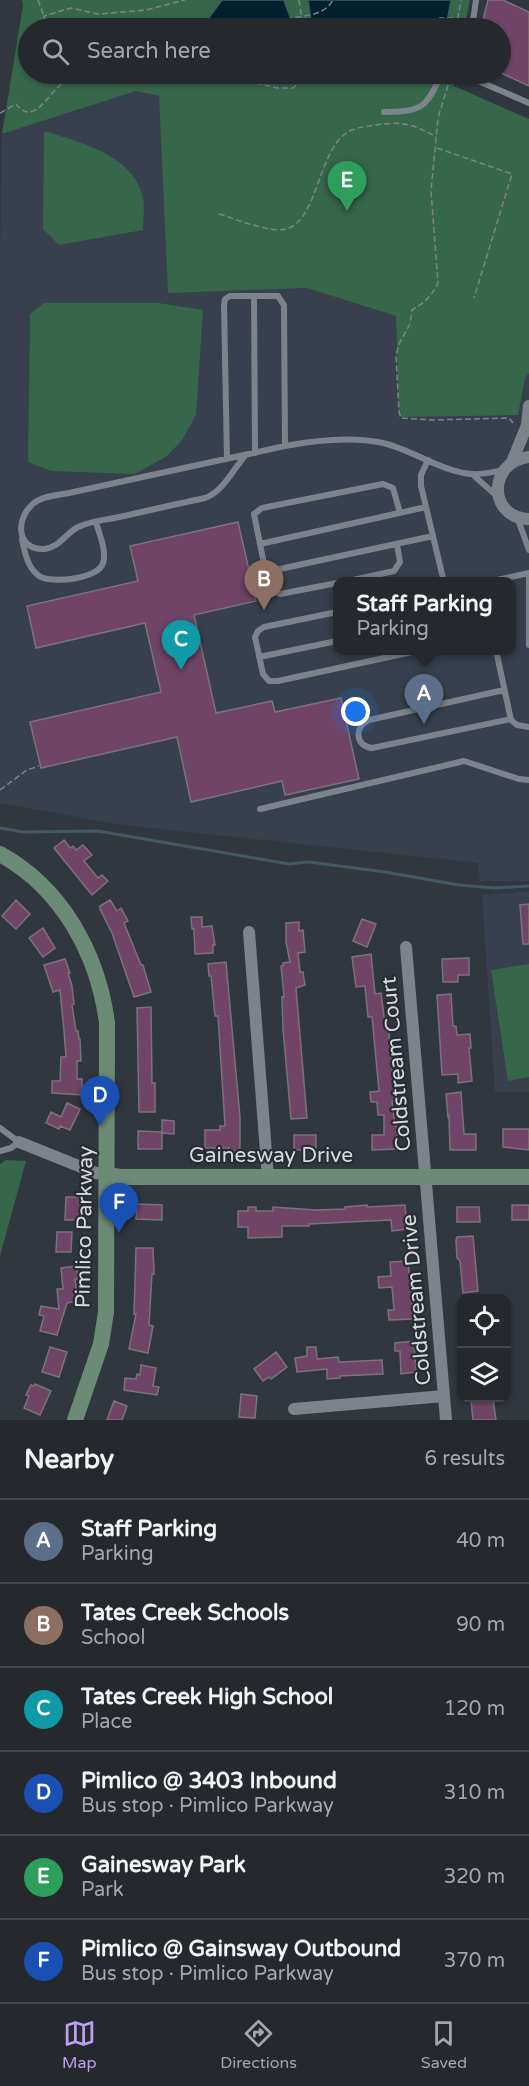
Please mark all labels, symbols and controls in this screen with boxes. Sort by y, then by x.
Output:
search box [18,18,511,84]
icon: search [39,35,72,68]
text: Search here [87,38,211,64]
pin: E [328,162,366,211]
pin: B [244,560,284,610]
popup [333,577,516,655]
text: Staff Parking [356,591,493,617]
text: Parking [356,617,429,641]
pin: C [162,620,201,670]
pin: A [404,674,444,724]
your location [341,697,370,726]
street label: Coldstream Court [376,975,417,1152]
pin: D [80,1076,120,1126]
street label: Gainesway Drive [189,1143,353,1168]
street label: Pimlico Parkway [71,1146,98,1308]
pin: F [100,1184,138,1233]
street label: Coldstream Drive [397,1213,436,1386]
map controls [457,1294,511,1402]
button: locate [457,1294,511,1348]
button: layers [457,1348,511,1402]
text: Nearby [24,1444,114,1475]
text: 6 results [425,1447,505,1471]
text: Staff Parking [81,1516,217,1542]
text: A [36,1529,51,1553]
text: 40 m [456,1529,505,1553]
text: Parking [81,1542,154,1566]
text: Tates Creek Schools [81,1600,289,1626]
text: B [37,1613,50,1637]
text: 90 m [456,1613,505,1637]
text: School [81,1626,145,1650]
text: Tates Creek High School [81,1684,333,1710]
text: C [37,1697,50,1721]
text: 120 m [444,1697,505,1721]
text: Place [81,1710,132,1734]
text: Pimlico @ 3403 Inbound [81,1768,337,1794]
text: D [36,1781,51,1805]
text: 310 m [444,1781,505,1805]
text: Bus stop · Pimlico Parkway [81,1794,334,1818]
text: Gainesway Park [81,1852,246,1878]
text: E [37,1865,50,1889]
text: 320 m [444,1865,505,1889]
text: Park [81,1878,124,1902]
text: Pimlico @ Gainsway Outbound [81,1936,401,1962]
text: F [37,1949,50,1973]
text: 370 m [444,1949,505,1973]
text: Bus stop · Pimlico Parkway [81,1962,334,1986]
tab: Map [62,2017,96,2073]
tab: Directions [220,2017,297,2073]
tab: Saved [421,2017,467,2073]

